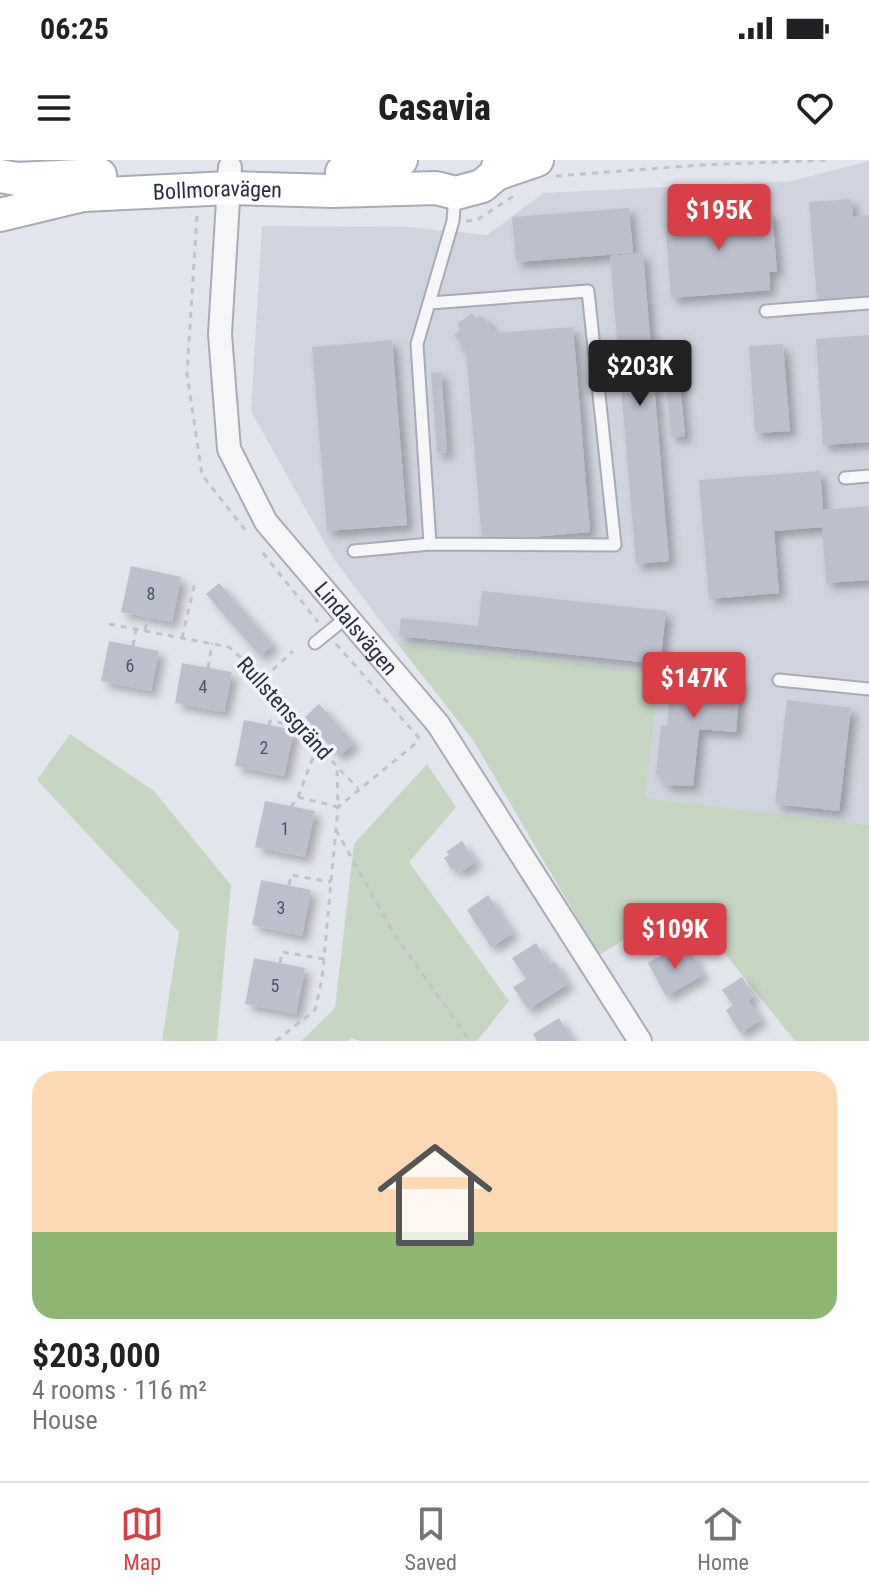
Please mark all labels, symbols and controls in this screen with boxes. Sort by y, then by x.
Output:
text: 06:25 [40,11,109,46]
icon: menu [32,86,76,130]
icon: heart [793,86,837,130]
text: Casavia [378,87,491,129]
street label: Bollmoravägen [152,176,282,205]
pin: $195K [663,184,775,252]
text: $195K [686,195,752,225]
pin: $203K [584,340,696,408]
text: $203K [607,351,673,381]
street label: Lindalsvägen [309,577,403,680]
house number: 8 [147,583,155,604]
street label: Rullstensgränd [232,652,337,765]
pin: $147K [638,652,750,720]
house number: 6 [126,655,134,676]
text: $147K [661,663,727,693]
house number: 4 [199,676,208,697]
house number: 2 [260,737,269,758]
house number: 1 [281,818,289,839]
house number: 3 [277,897,285,918]
pin: $109K [619,903,731,971]
text: $109K [642,914,708,944]
house number: 5 [271,975,280,996]
icon: home [363,1123,507,1267]
text: $203,000 [32,1335,161,1375]
text: 4 rooms · 116 m² [32,1375,207,1405]
text: House [32,1405,98,1435]
tab: Map [120,1502,164,1575]
tab: Saved [405,1502,457,1575]
tab: Home [697,1502,749,1575]

